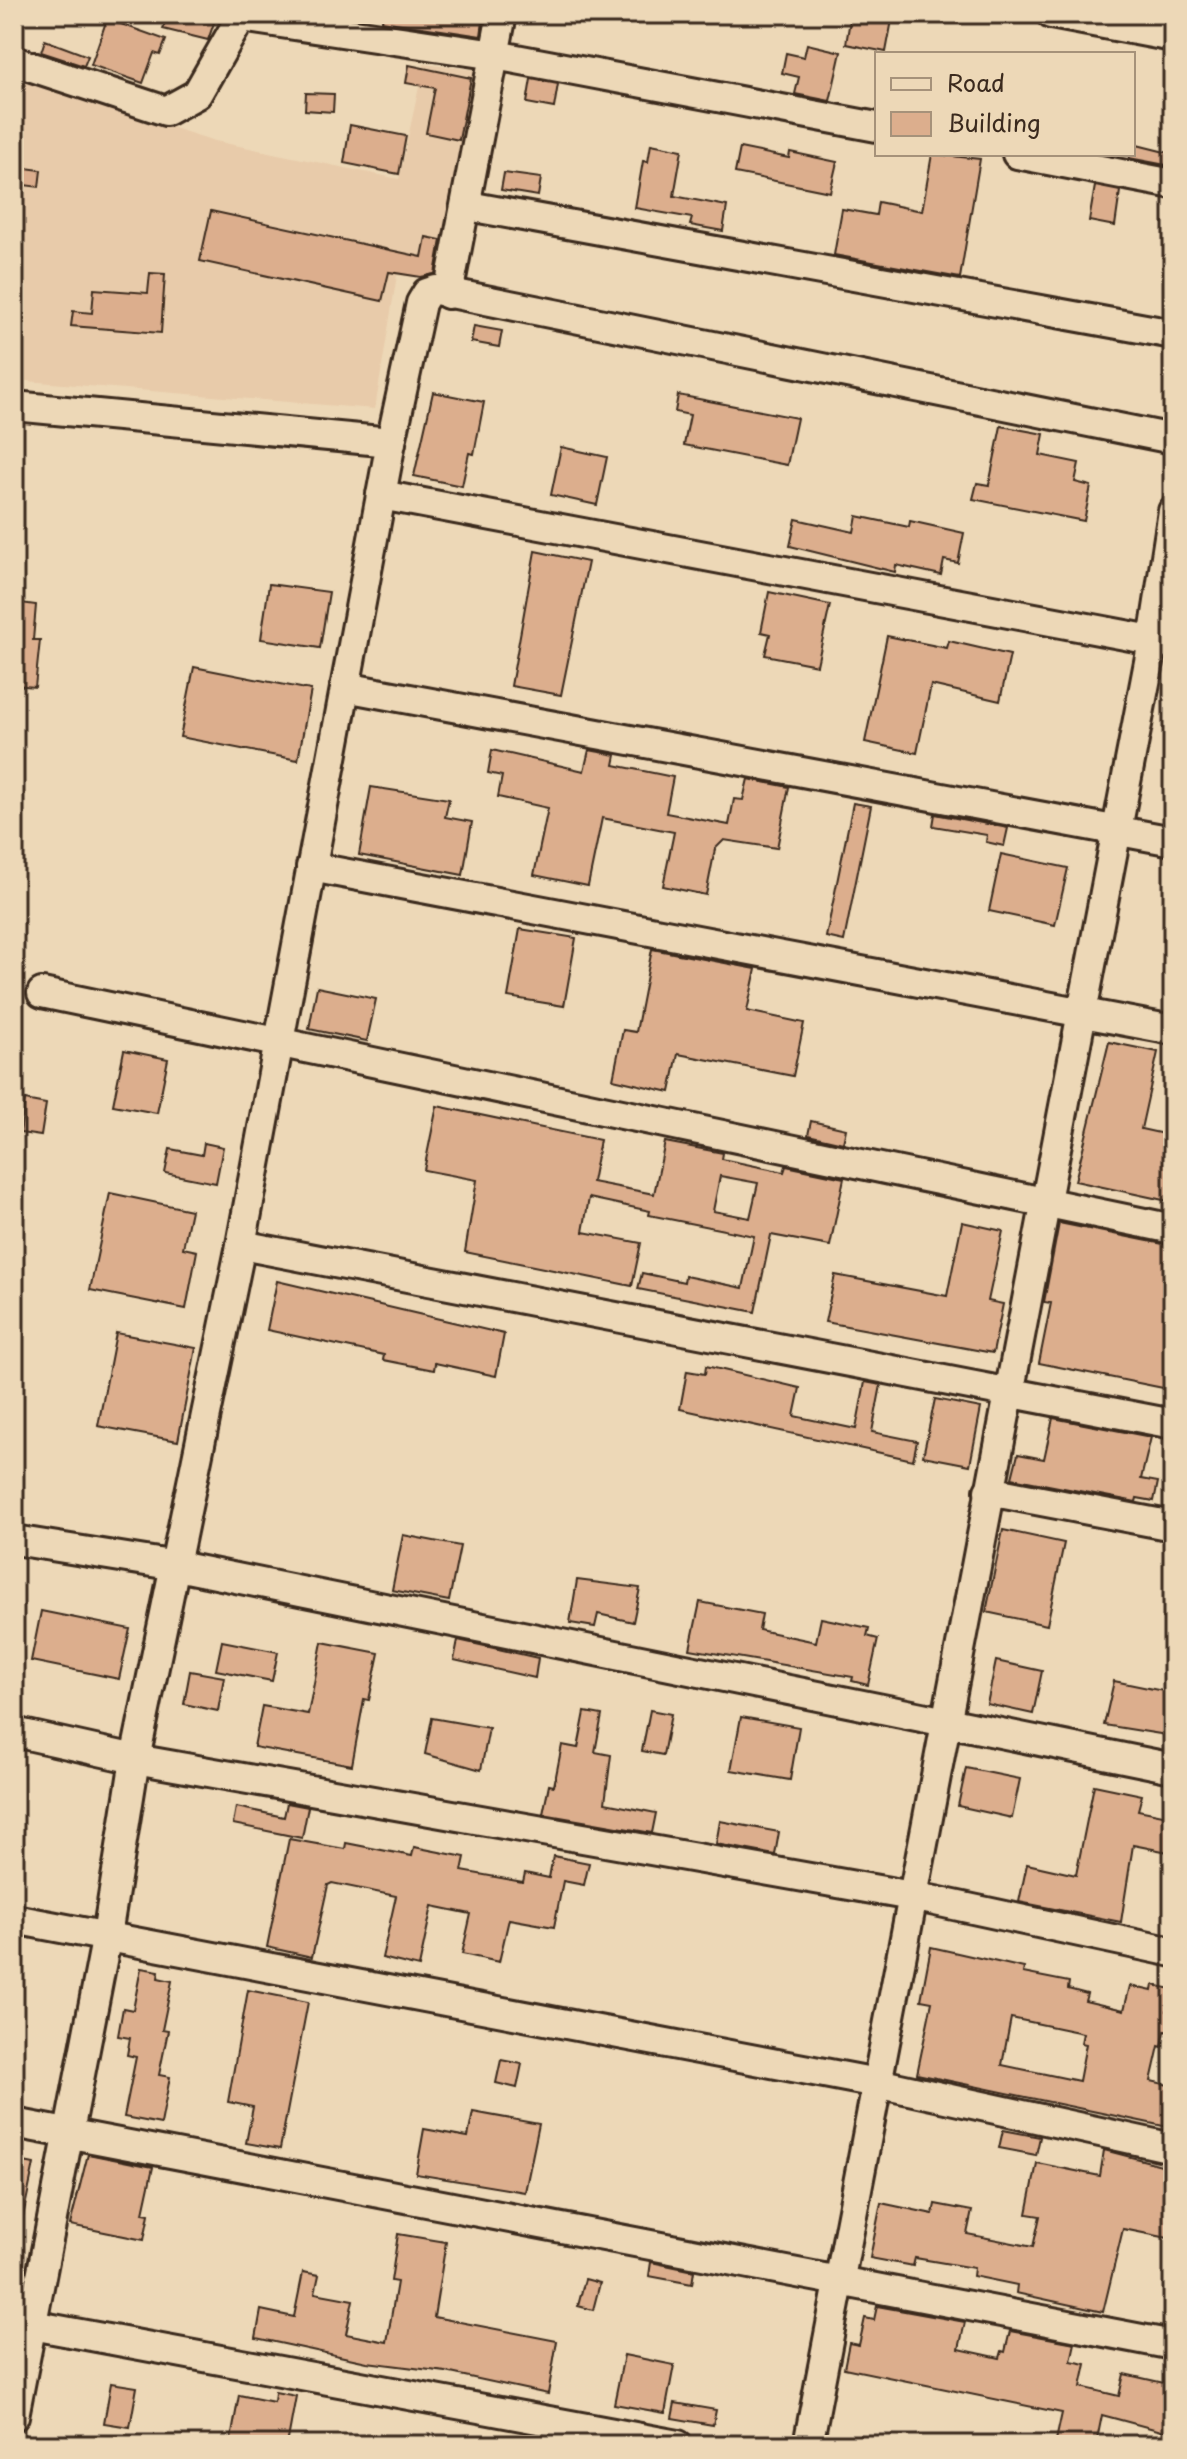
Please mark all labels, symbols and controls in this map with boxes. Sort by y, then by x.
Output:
legend [875,52,1135,156]
text: Road [947,64,1005,100]
text: Building [947,104,1041,140]

